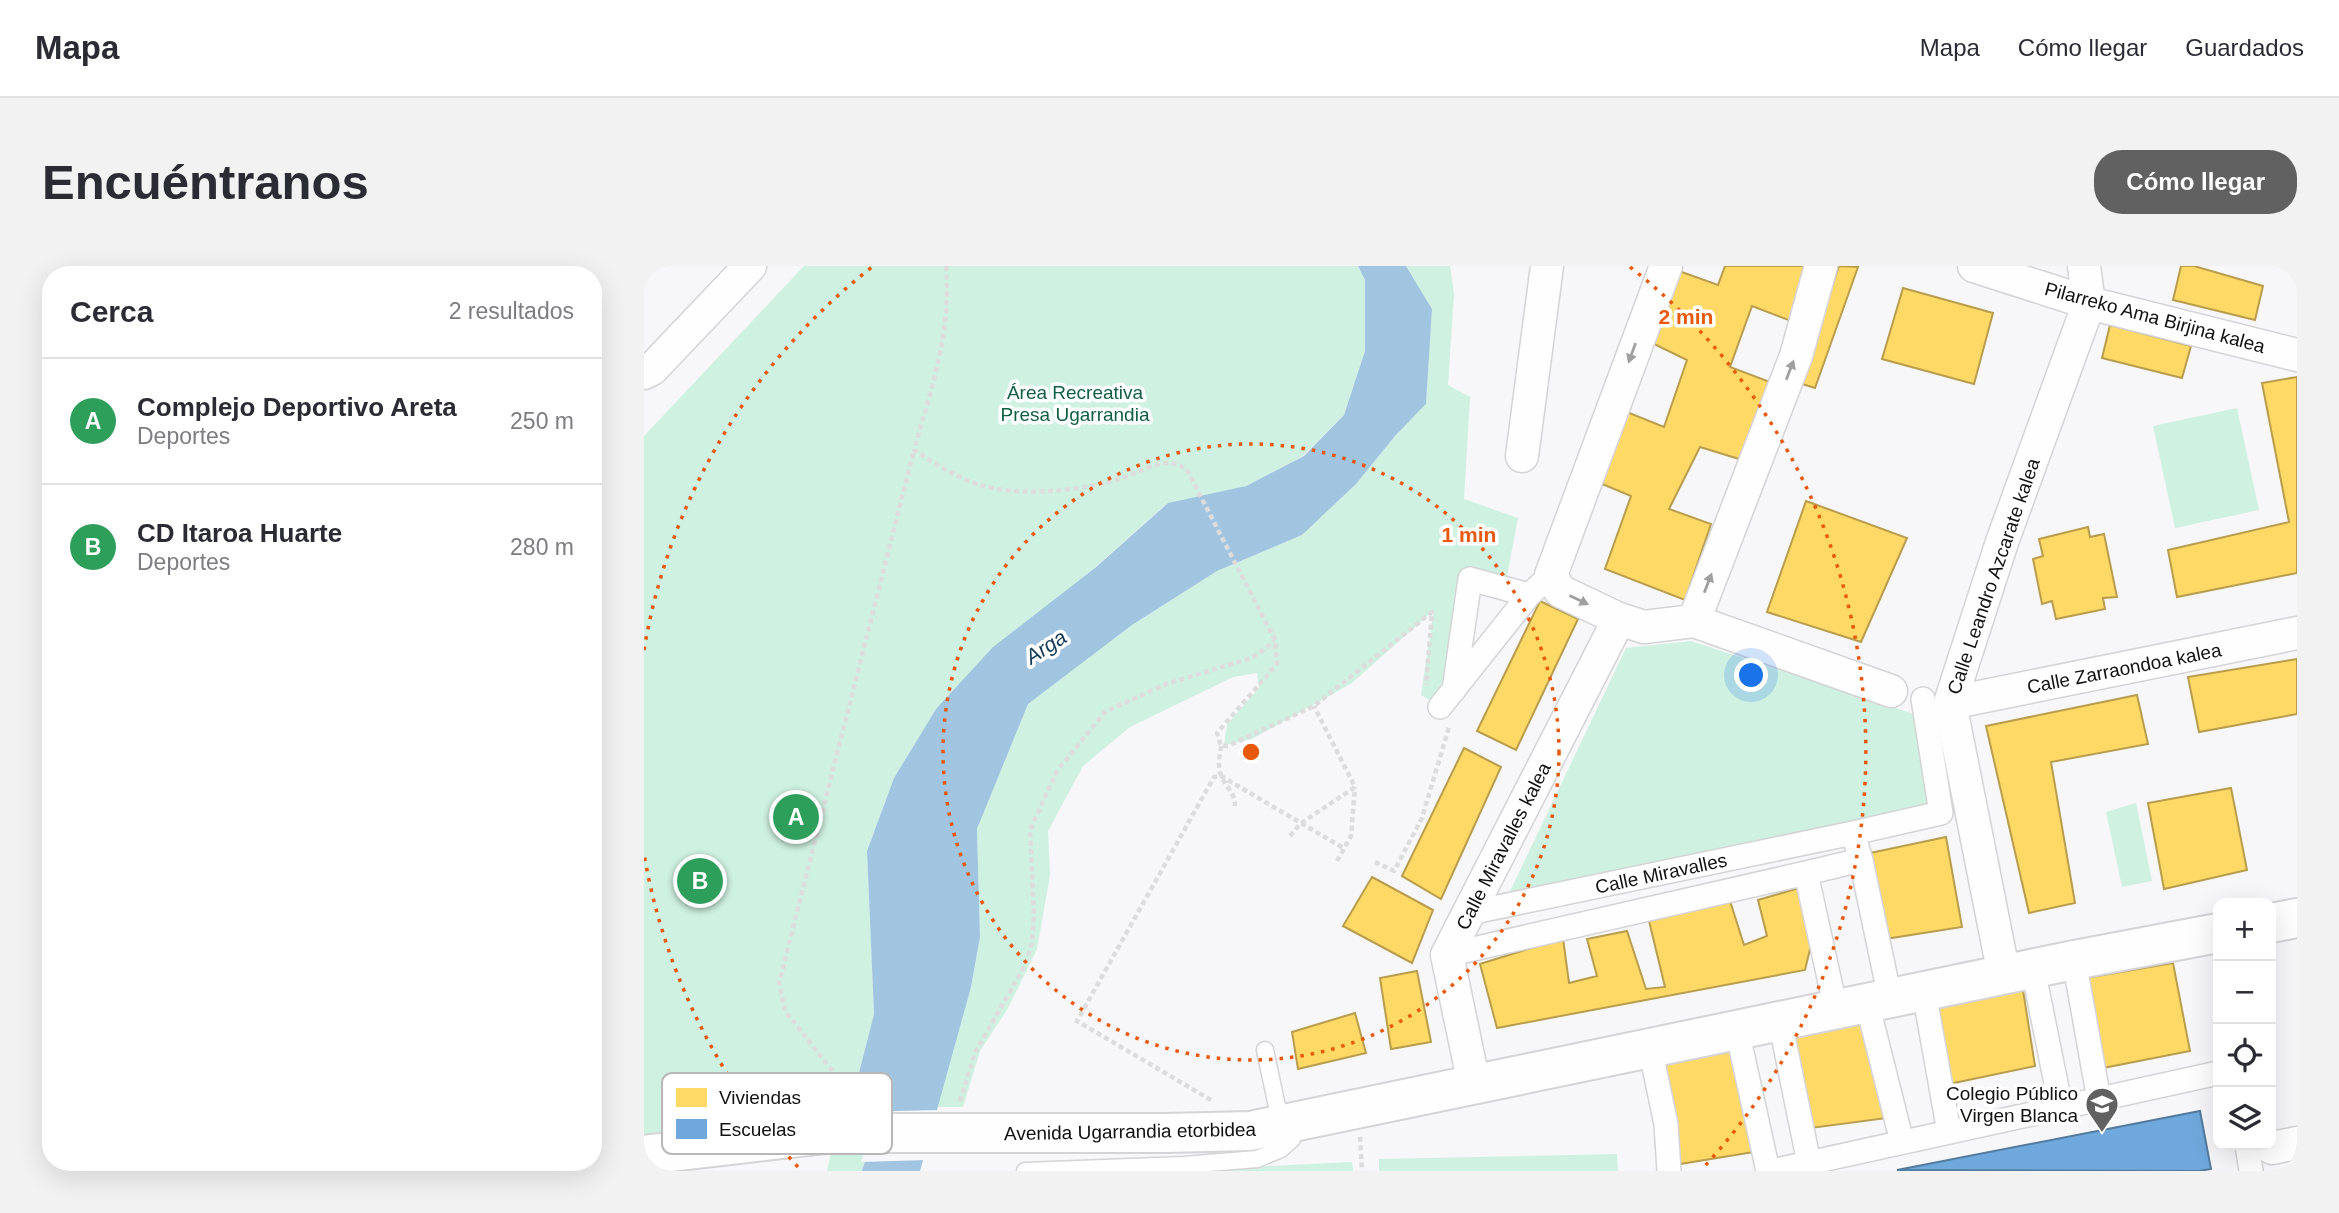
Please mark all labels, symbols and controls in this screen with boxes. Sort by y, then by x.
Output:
text: Mapa [35,29,119,66]
text: Mapa [1920,34,1980,61]
text: Cómo llegar [2018,34,2147,61]
text: Guardados [2185,34,2304,61]
button: Cómo llegar [2094,150,2297,214]
text: Encuéntranos [42,155,369,209]
street label: Pilarreko Ama Birjina kalea [2042,278,2268,357]
text: Cerca [70,295,153,328]
text: 2 resultados [449,298,574,324]
text: 2 min [1659,305,1713,328]
one-way arrow [1627,342,1638,363]
one-way arrow [1785,360,1796,381]
park label: Área Recreativa Presa Ugarrandia [1001,382,1150,425]
text: Complejo Deportivo Areta [137,392,457,422]
text: A [85,408,101,434]
text: 250 m [510,408,574,434]
text: Deportes [137,423,230,449]
street label: Calle Leandro Azcarate kalea [1943,455,2044,697]
text: CD Itaroa Huarte [137,518,342,548]
text: 1 min [1442,523,1496,546]
text: B [85,534,101,560]
text: 280 m [510,534,574,560]
text: Deportes [137,549,230,575]
one-way arrow [1703,572,1714,593]
one-way arrow [1569,594,1589,606]
water label: Arga [1019,625,1071,669]
street label: Calle Zarraondoa kalea [2025,639,2223,698]
your location [1734,658,1768,692]
centre of rings [1239,740,1263,764]
street label: Calle Miravalles kalea [1452,759,1555,933]
pin: A [773,791,819,843]
street label: Calle Miravalles [1593,849,1729,898]
pin: B [677,855,723,907]
map controls [2213,898,2276,1150]
button: + [2213,898,2276,961]
button: − [2213,961,2276,1024]
button: locate [2213,1024,2276,1087]
legend [662,1073,892,1154]
place label: Colegio Público Virgen Blanca [1946,1083,2078,1126]
school or university icon: Colegio Público Virgen Blanca [2083,1085,2121,1134]
text: Viviendas [719,1087,801,1108]
button: layers [2213,1087,2276,1150]
text: Escuelas [719,1119,796,1140]
street label: Avenida Ugarrandia etorbidea [1004,1119,1257,1144]

